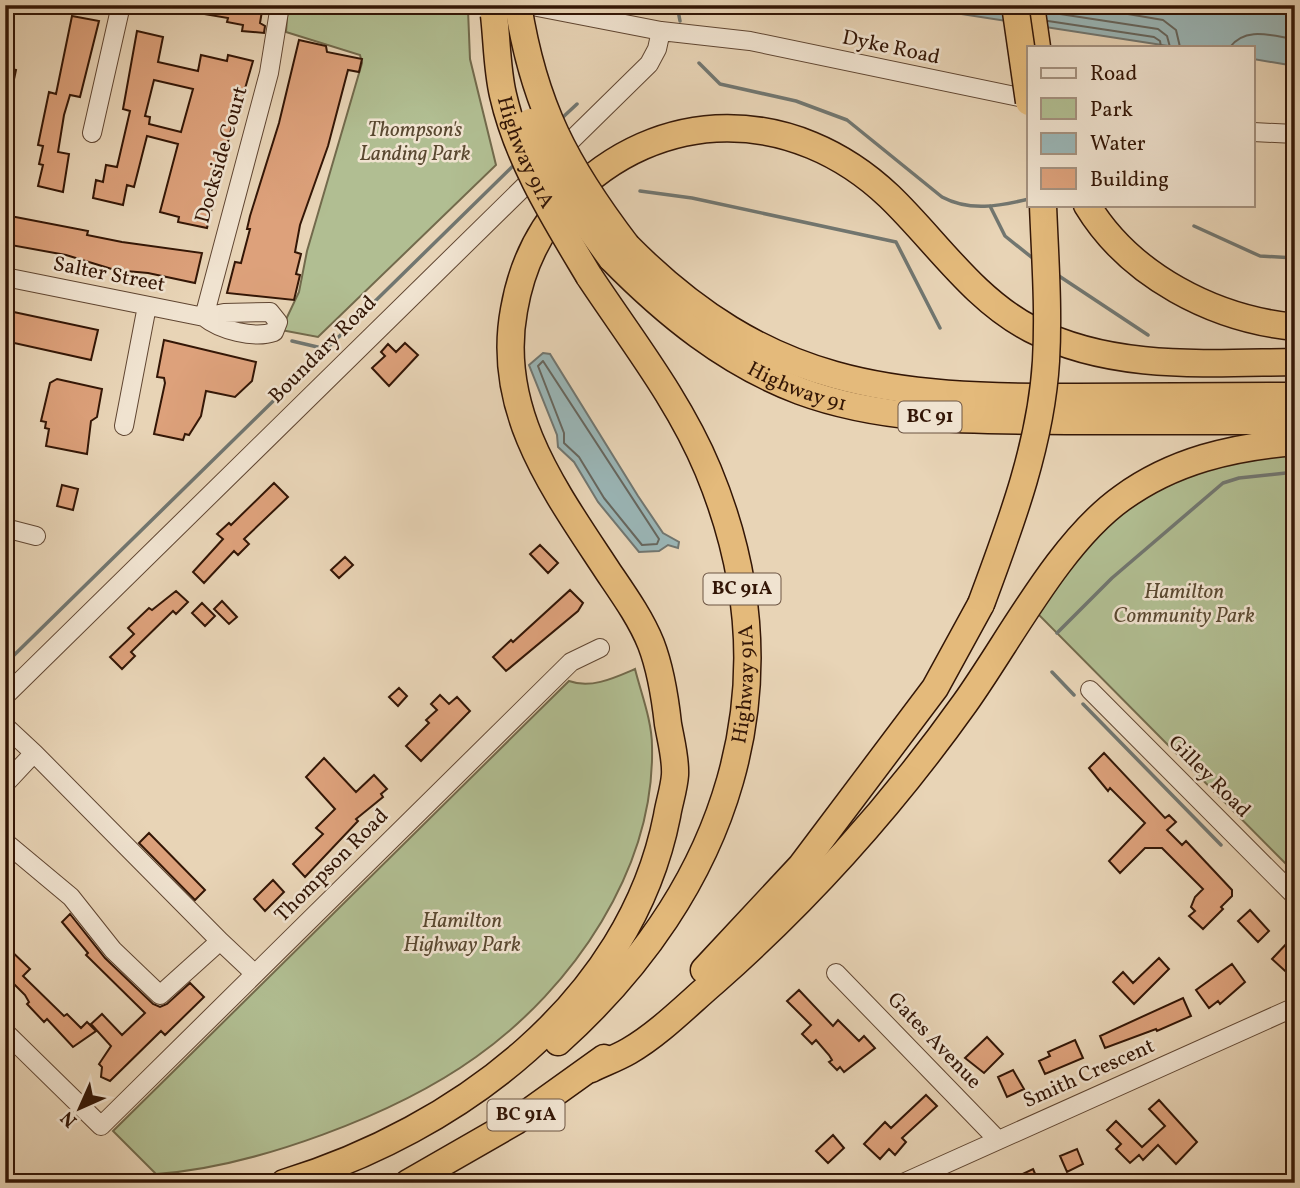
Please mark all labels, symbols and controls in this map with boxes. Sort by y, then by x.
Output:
street label: Dyke Road [839,23,943,73]
legend [1027,46,1254,206]
text: Road [1090,60,1137,89]
street label: Dockside Court [189,83,255,227]
street label: Highway 91A [489,93,561,214]
text: Park [1090,96,1133,125]
park label: Thompson's Landing Park [360,116,471,169]
text: Water [1090,130,1146,159]
text: Building [1090,166,1169,195]
street label: Salter Street [51,250,167,300]
street label: Boundary Road [263,290,383,410]
street label: Highway 91 [742,355,850,419]
road number: BC 91 [898,402,962,432]
road number: BC 91A [704,574,780,604]
park label: Hamilton Community Park [1113,578,1255,631]
street label: Highway 91A [725,623,762,746]
street label: Gilley Road [1161,729,1257,825]
street label: Thompson Road [269,803,395,929]
park label: Hamilton Highway Park [403,907,521,960]
street label: Gates Avenue [880,986,988,1096]
street label: Smith Crescent [1019,1032,1159,1116]
north arrow [46,1072,116,1142]
road number: BC 91A [488,1100,564,1130]
text: N [55,1104,83,1133]

